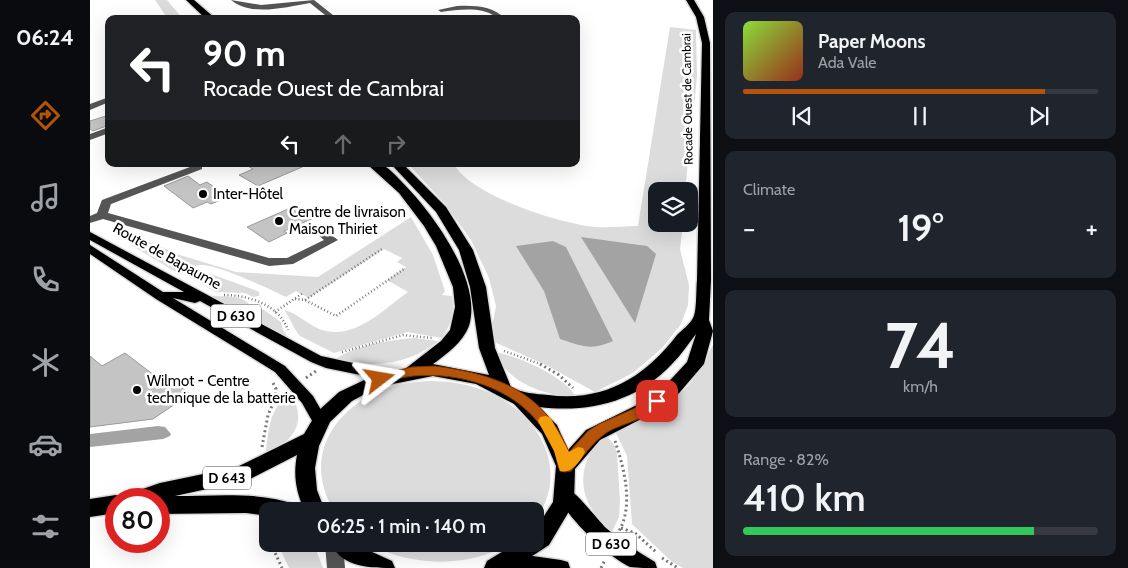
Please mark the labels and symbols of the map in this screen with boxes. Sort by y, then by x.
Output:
street label: Rocade Ouest de Cambrai [678,33,696,165]
place label: Inter-Hôtel [213,185,284,203]
marker: Inter-Hôtel [197,188,209,200]
place label: Centre de livraison Maison Thiriet [289,203,406,238]
marker: Centre de livraison Maison Thiriet [273,215,285,227]
street label: Route de Bapaume [110,219,224,293]
road number: D 630 [211,304,261,328]
position arrow [353,352,405,404]
place label: Wilmot - Centre technique de la batterie [147,372,296,407]
pin [636,380,678,422]
marker: Wilmot - Centre technique de la batterie [131,384,143,396]
road number: D 643 [203,466,251,489]
speed limit sign: 80 [105,488,170,553]
road number: D 630 [586,532,636,556]

